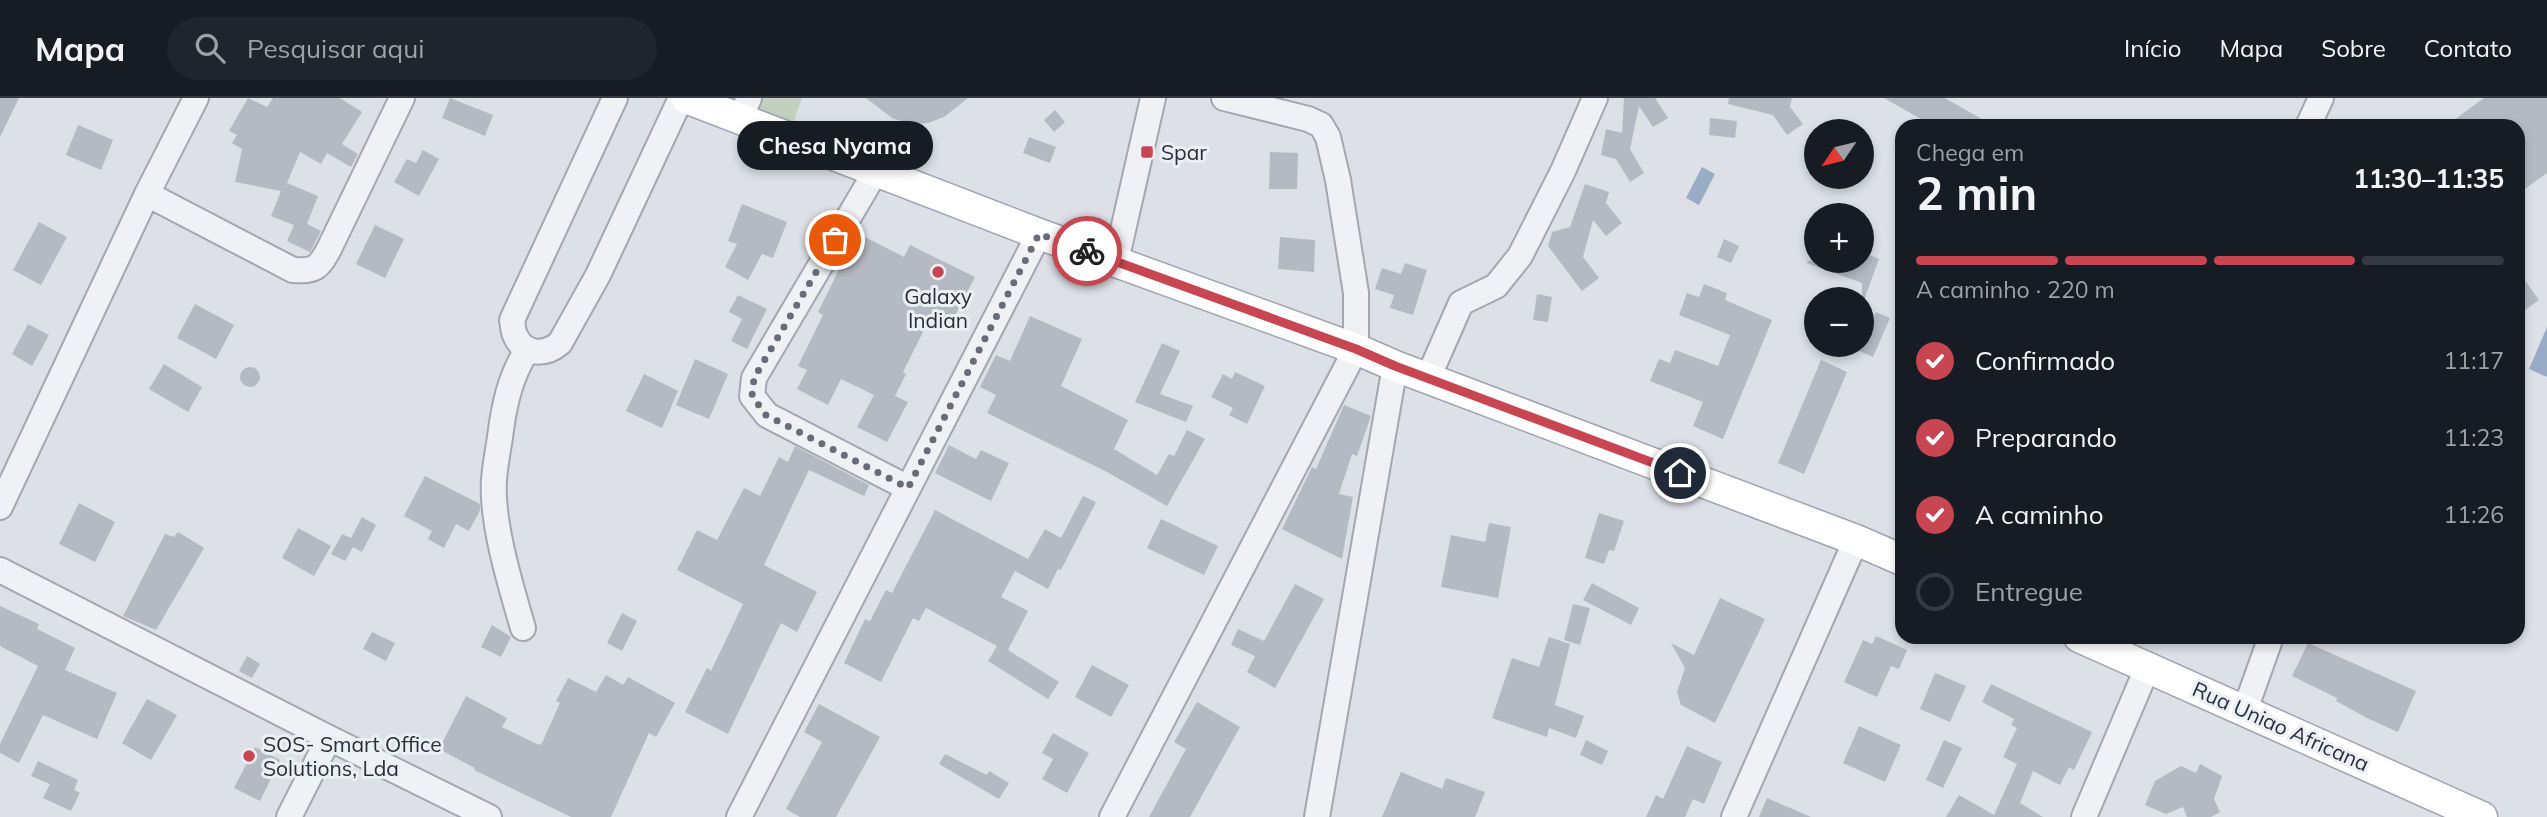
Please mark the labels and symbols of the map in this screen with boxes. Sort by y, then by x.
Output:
north arrow [1804,119,1874,189]
callout: Chesa Nyama [737,121,933,170]
place label: Spar [1161,139,1207,165]
marker: Spar [1139,144,1155,160]
pin [805,210,865,270]
courier [1052,216,1122,286]
marker: Galaxy Indian [930,264,946,280]
place label: Galaxy Indian [904,283,972,333]
pin [1650,443,1710,503]
street label: Rua Uniao Africana [2189,675,2373,777]
place label: SOS- Smart Office Solutions, Lda [263,731,442,781]
marker: SOS- Smart Office Solutions, Lda [241,748,257,764]

